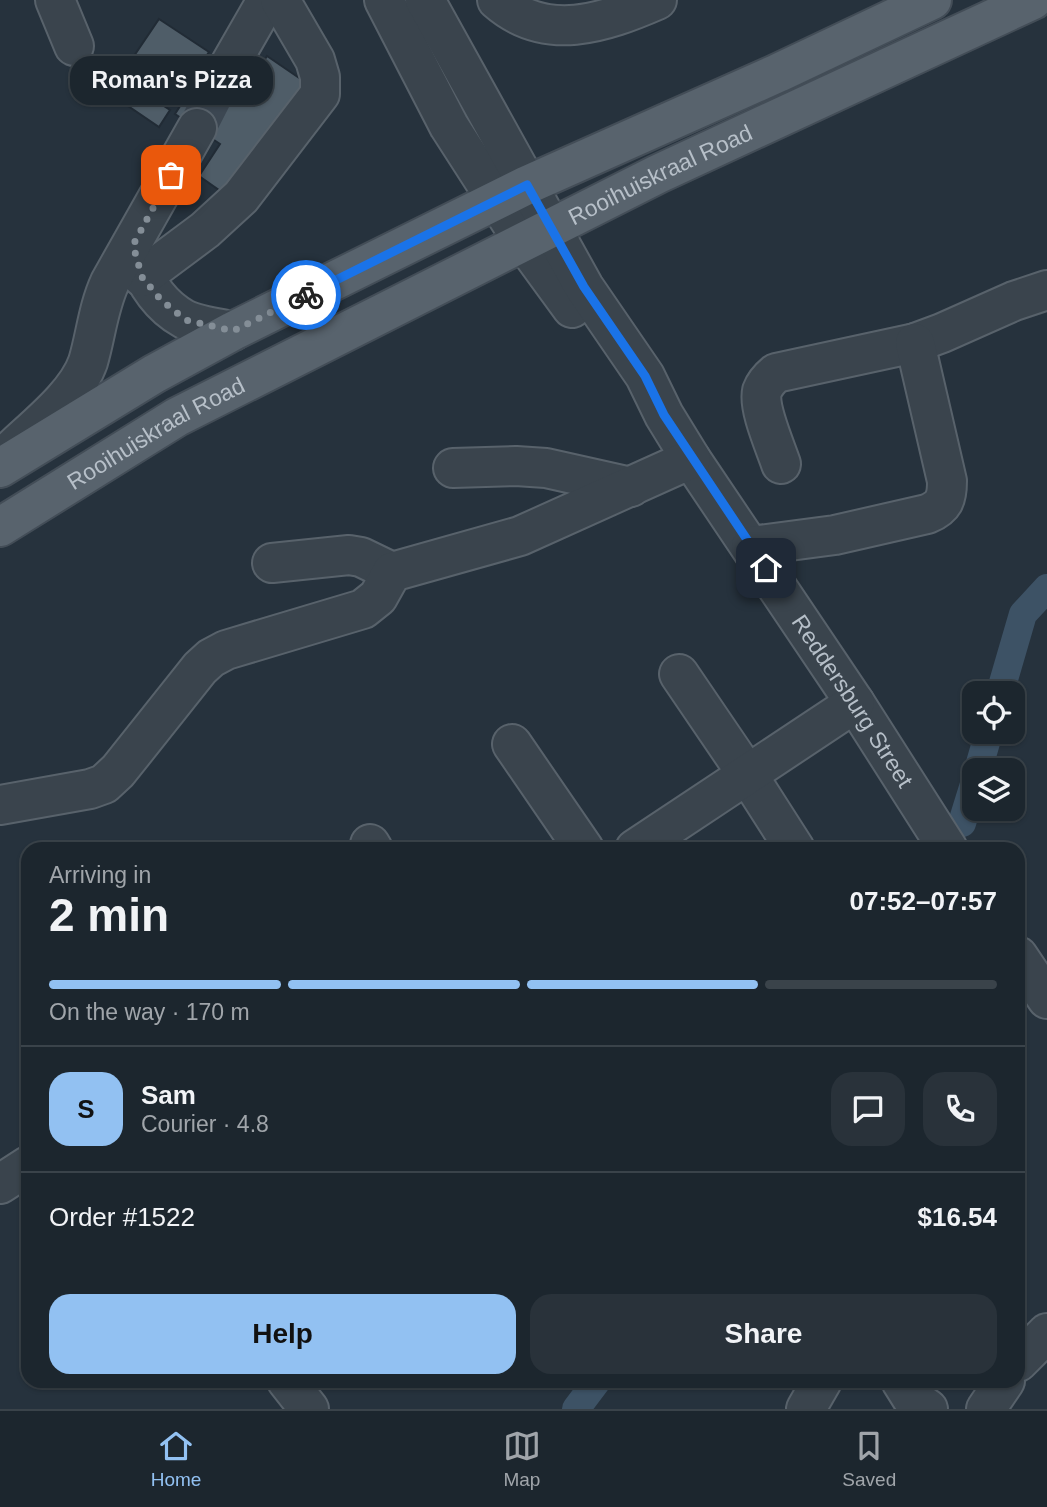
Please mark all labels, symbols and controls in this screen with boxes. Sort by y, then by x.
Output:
callout: Roman's Pizza [69,56,272,105]
text: Roman's Pizza [91,67,252,93]
street label: Rooihuiskraal Road [564,119,756,230]
pin [141,145,201,205]
icon: bag [152,156,190,194]
courier [271,260,341,330]
icon: bike [287,276,325,314]
street label: Rooihuiskraal Road [62,372,249,495]
pin [736,538,796,598]
icon: home [747,549,785,587]
street label: Reddersburg Street [787,610,919,793]
map controls [962,681,1025,821]
button: locate [962,681,1025,744]
button: layers [962,758,1025,821]
text: Arriving in [49,862,151,888]
text: 07:52–07:57 [850,886,997,916]
text: 2 min [49,889,169,941]
text: On the way · 170 m [49,999,250,1025]
button: chat [831,1072,905,1146]
button: phone [923,1072,997,1146]
text: Sam [141,1080,196,1110]
text: S [77,1094,95,1124]
text: Courier · 4.8 [141,1111,269,1137]
text: Order #1522 [49,1202,195,1232]
text: $16.54 [917,1202,997,1232]
button: Help [49,1294,516,1374]
button: Share [530,1294,997,1374]
tab: Home [151,1427,201,1491]
tab: Map [503,1427,541,1491]
tab: Saved [842,1427,896,1491]

